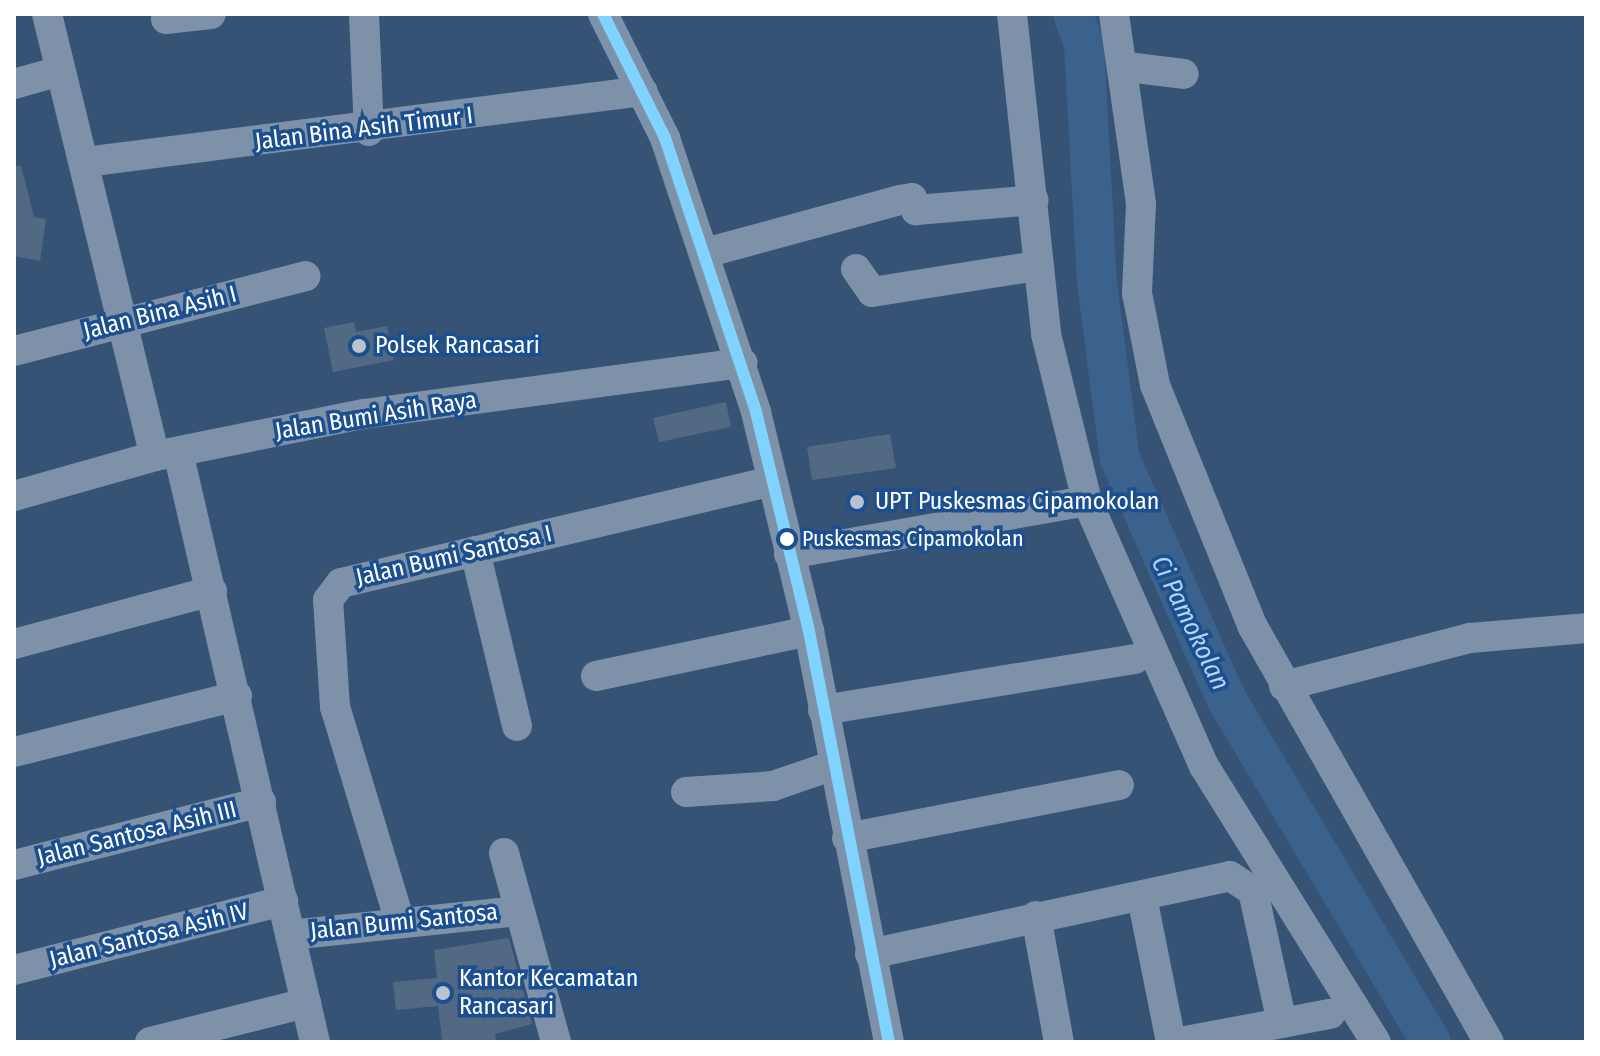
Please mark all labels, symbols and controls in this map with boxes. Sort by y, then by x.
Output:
street label: Jalan Bina Asih Timur I [253,101,475,157]
street label: Jalan Bina Asih I [80,280,240,346]
place label: Polsek Rancasari [375,332,540,360]
marker: Polsek Rancasari [350,337,368,355]
street label: Jalan Bumi Asih Raya [273,386,479,446]
place label: UPT Puskesmas Cipamokolan [875,488,1160,516]
marker: UPT Puskesmas Cipamokolan [846,491,868,513]
street label: Jalan Bumi Santosa I [353,519,555,593]
place label: Puskesmas Cipamokolan [802,526,1023,552]
marker: Puskesmas Cipamokolan [779,531,795,547]
water label: Ci Pamokolan [1144,551,1236,695]
street label: Jalan Santosa Asih III [34,795,240,873]
street label: Jalan Santosa Asih IV [47,897,251,975]
street label: Jalan Bumi Santosa [309,898,499,946]
place label: Kantor Kecamatan Rancasari [459,965,638,1021]
marker: Kantor Kecamatan Rancasari [434,984,452,1002]

